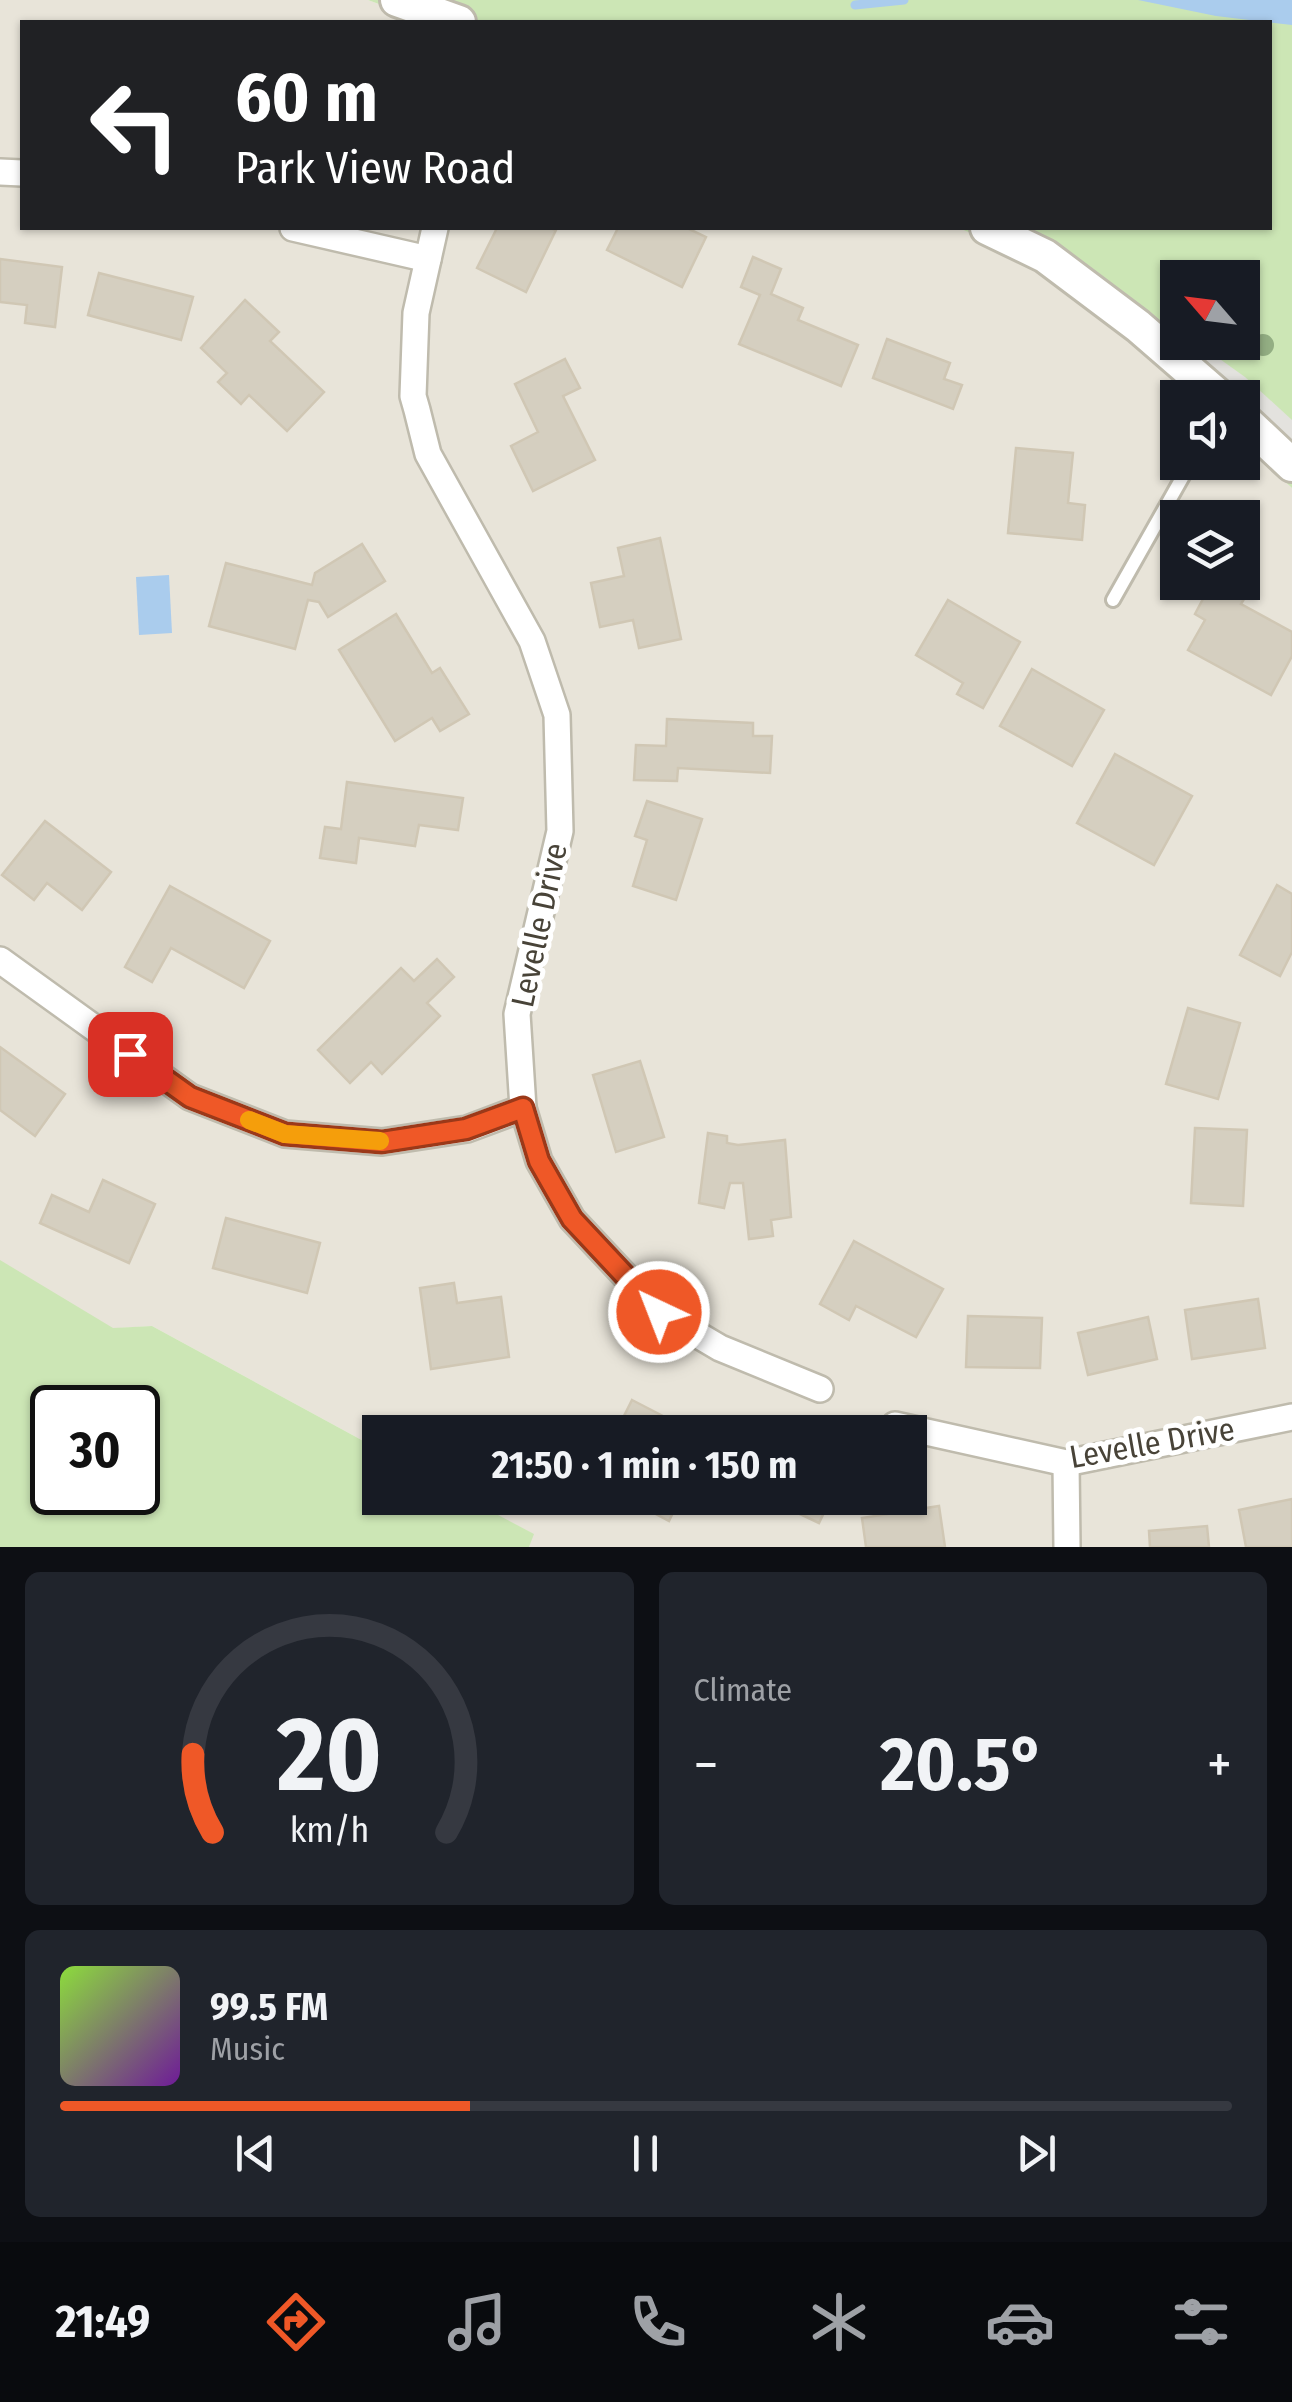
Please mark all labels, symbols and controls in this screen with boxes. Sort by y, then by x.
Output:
text: 60 m [235,56,378,140]
icon: left [70,60,200,190]
text: Park View Road [235,141,515,195]
north arrow [1160,260,1260,360]
map controls [1160,260,1260,600]
button: sound [1160,380,1260,480]
button: layers [1160,500,1260,600]
street label: Levelle Drive [503,839,575,1011]
pin [88,1012,173,1097]
icon: arrive [103,1027,158,1082]
position arrow [607,1260,711,1364]
speed limit sign: 30 [30,1385,160,1515]
street label: Levelle Drive [1067,1410,1237,1476]
text: 21:50 · 1 min · 150 m [492,1442,797,1488]
text: Climate [694,1671,792,1709]
text: 20 [276,1693,382,1818]
text: 20.5° [880,1720,1045,1810]
text: − [694,1732,718,1798]
text: + [1207,1732,1232,1798]
text: km/h [289,1809,369,1851]
text: 99.5 FM [210,1984,328,2030]
text: Music [210,2030,285,2068]
icon: previous [228,2126,283,2181]
icon: pause [618,2126,673,2181]
icon: next [1009,2126,1064,2181]
icon: directions [261,2287,331,2357]
icon: music [442,2287,512,2357]
icon: phone [623,2287,693,2357]
icon: climate [804,2287,874,2357]
icon: car [985,2287,1055,2357]
icon: filters [1166,2287,1236,2357]
text: 21:49 [56,2295,150,2349]

